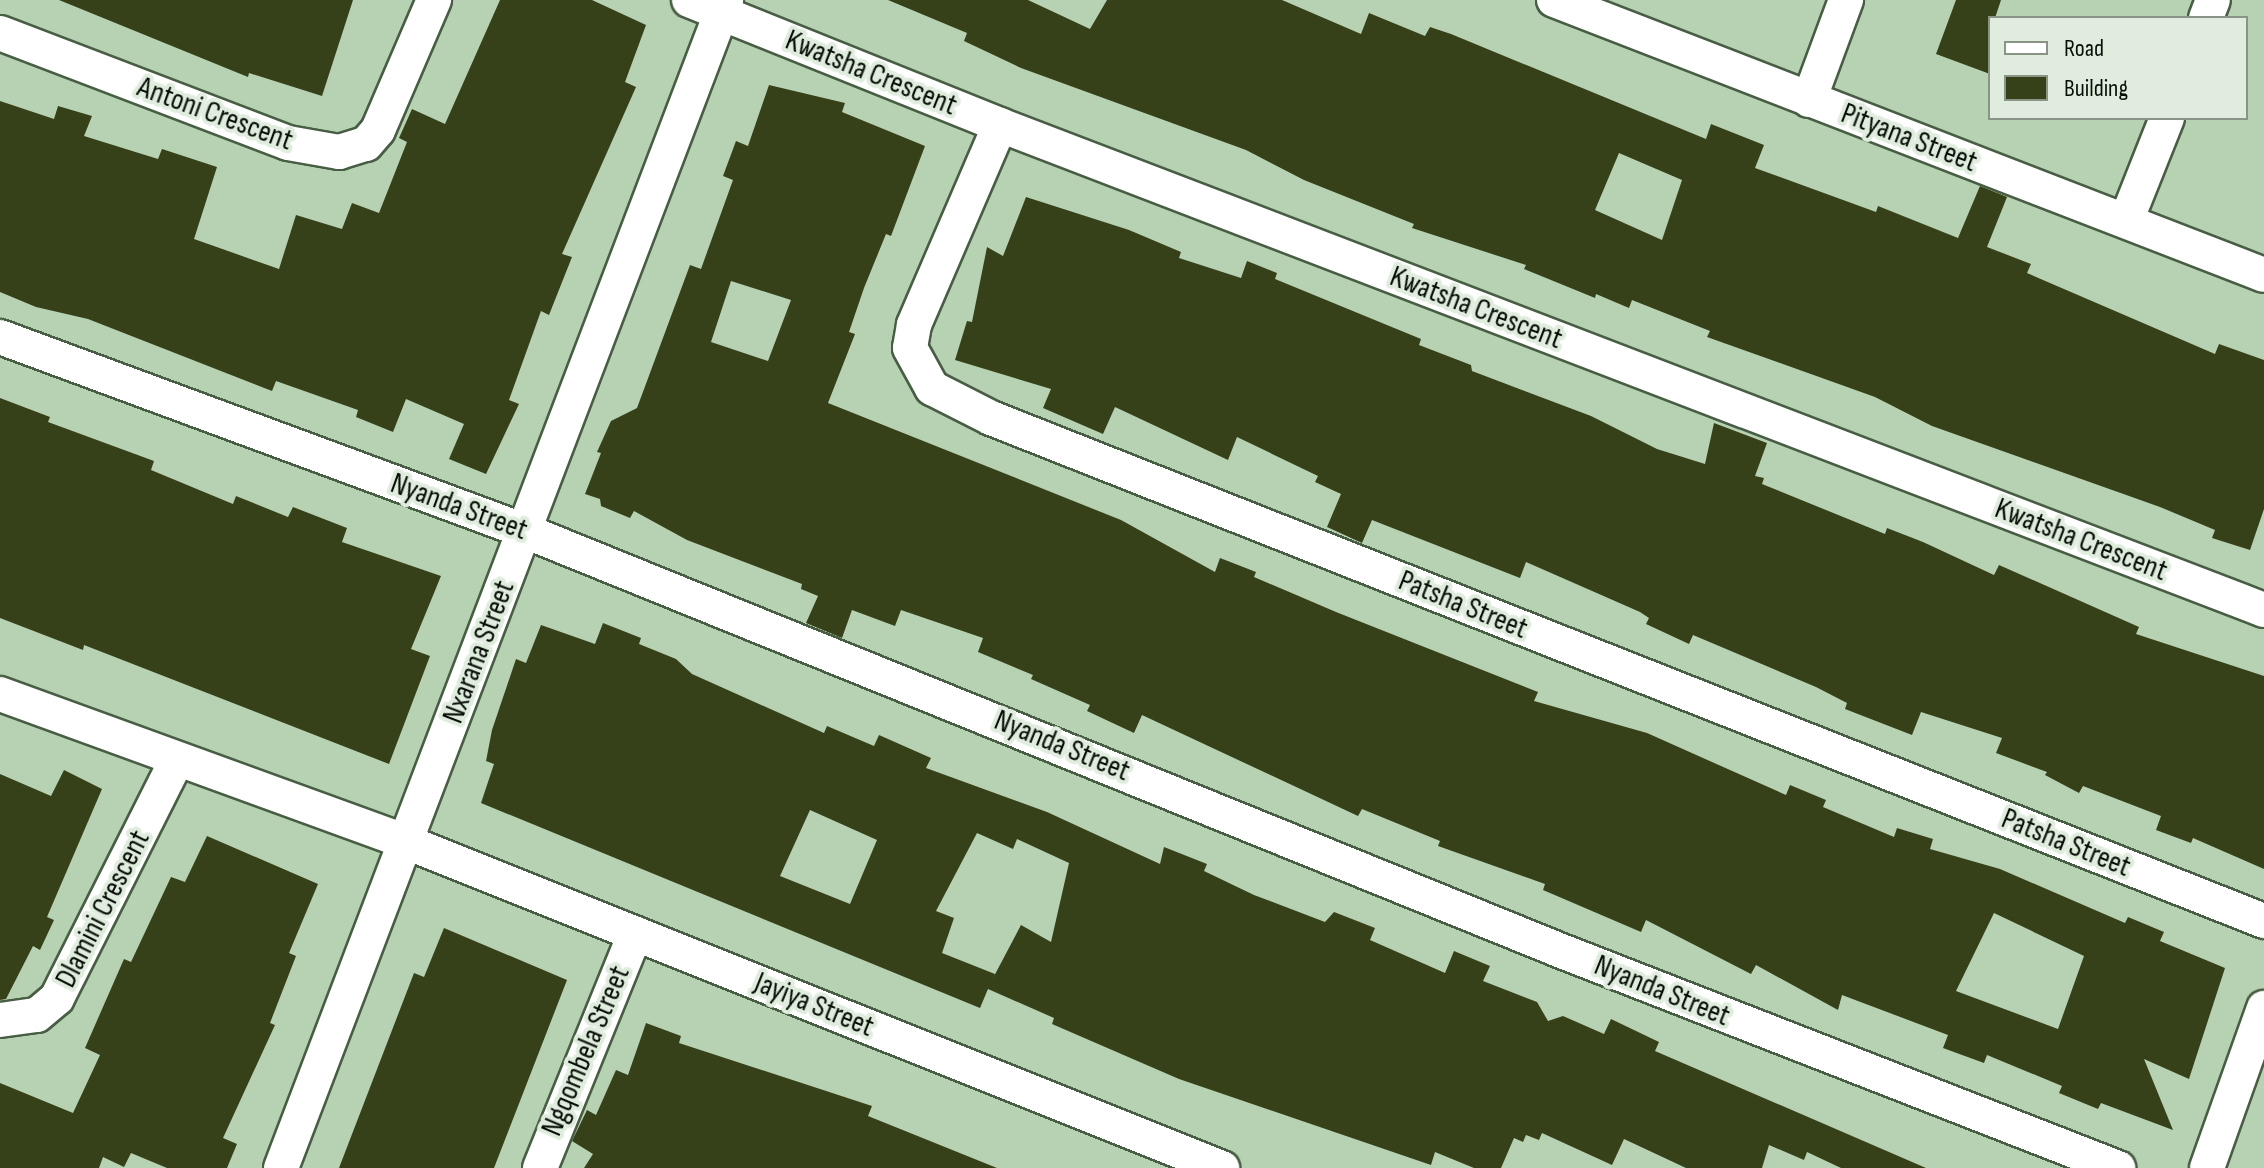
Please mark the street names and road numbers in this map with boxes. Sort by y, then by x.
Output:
street label: Kwatsha Crescent [780,22,962,124]
street label: Antoni Crescent [132,69,298,159]
street label: Pityana Street [1836,96,1982,180]
street label: Kwatsha Crescent [1385,259,1567,357]
street label: Nyanda Street [386,466,532,548]
street label: Kwatsha Crescent [1990,491,2172,589]
street label: Patsha Street [1393,563,1533,647]
street label: Nxarana Street [435,576,523,728]
street label: Nyanda Street [989,703,1135,789]
street label: Patsha Street [1996,801,2136,885]
street label: Dlamini Crescent [48,824,158,994]
street label: Nyanda Street [1589,948,1735,1034]
street label: Ngqombela Street [534,961,638,1141]
street label: Jayiya Street [749,965,879,1045]

